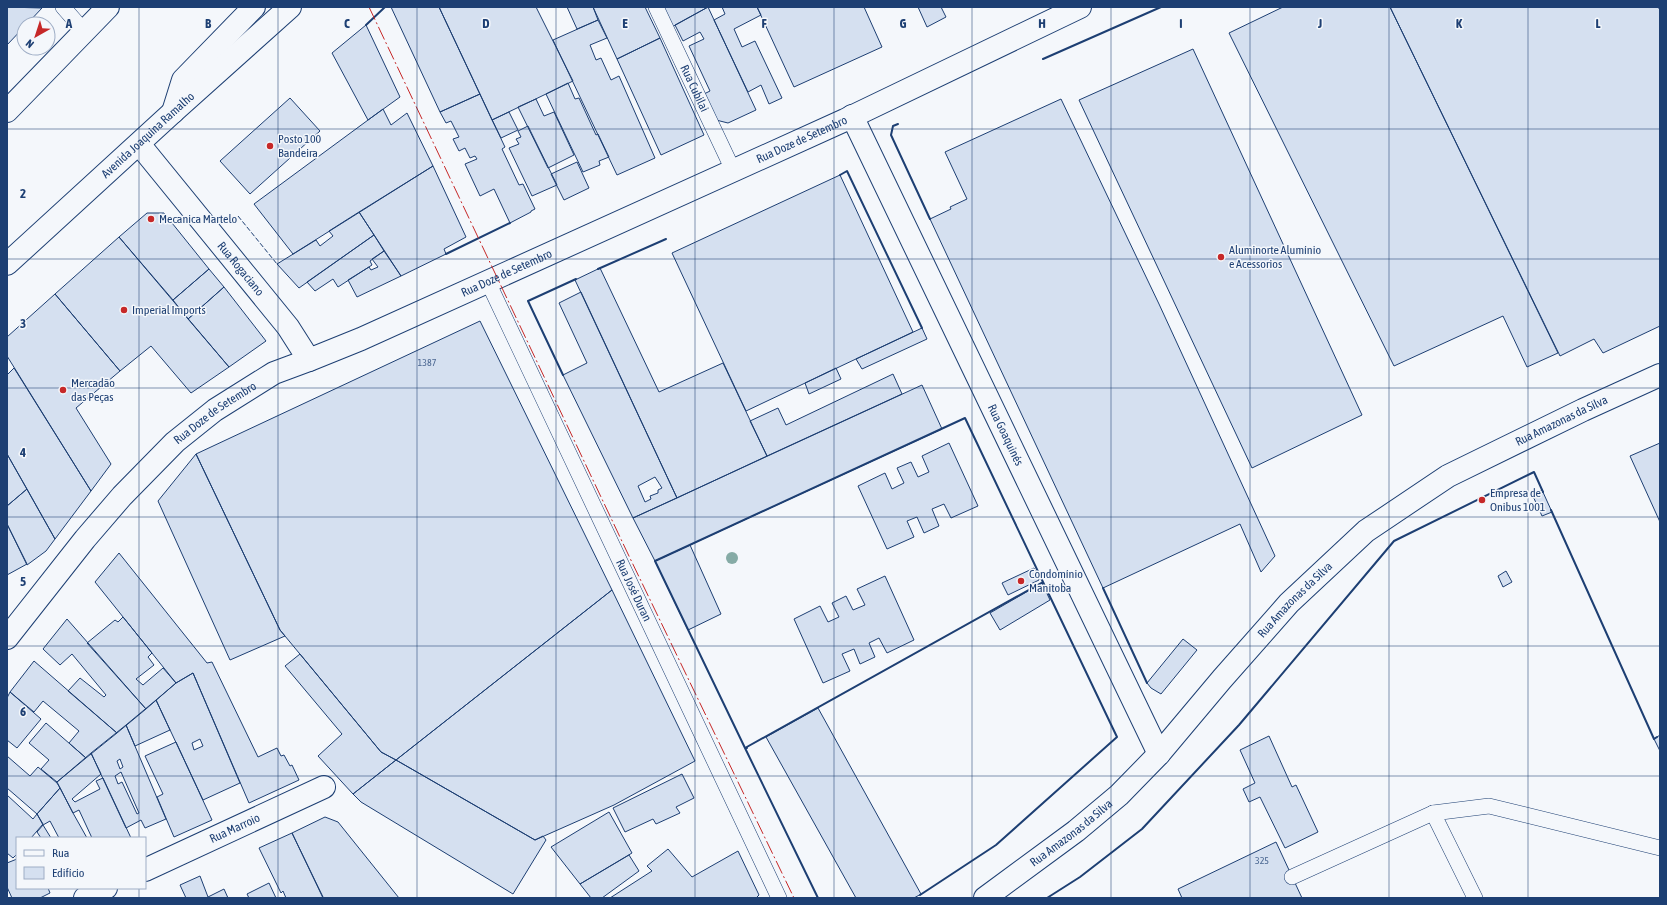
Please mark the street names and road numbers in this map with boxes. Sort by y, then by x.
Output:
street label: Rua Cubilai [677,63,712,114]
street label: Avenida Joaquina Ramalho [99,89,197,181]
street label: Rua Doze de Setembro [754,113,850,166]
street label: Rua Rogaciano [215,239,267,299]
street label: Rua Doze de Setembro [459,246,555,300]
street label: Rua Doze de Setembro [171,379,259,447]
street label: Rua Amazonas da Silva [1513,393,1610,449]
street label: Rua Goaquinés [985,402,1026,468]
street label: Rua José Duran [613,557,654,624]
street label: Rua Amazonas da Silva [1255,559,1335,641]
street label: Rua Amazonas da Silva [1027,797,1115,869]
street label: Rua Marroio [207,811,263,846]

